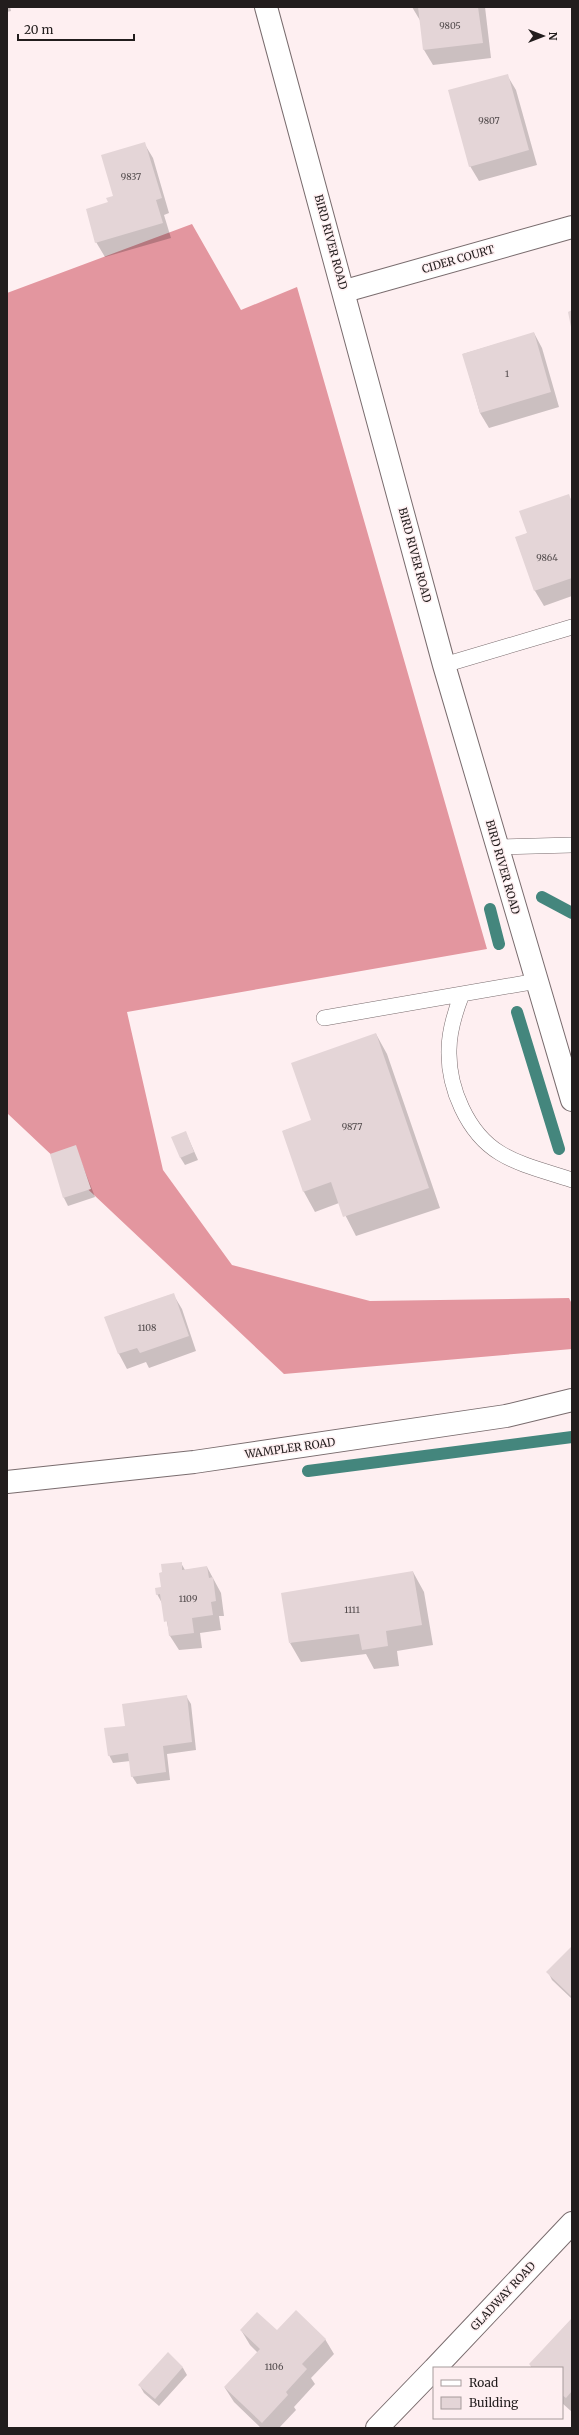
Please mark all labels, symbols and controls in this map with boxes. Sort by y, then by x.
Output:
scale bar [18,16,134,42]
north arrow [523,16,563,56]
house number: 9805 [439,20,461,31]
text: 20 m [24,22,53,37]
text: N [546,32,560,41]
house number: 9807 [478,115,500,126]
house number: 9837 [121,171,141,182]
street label: BIRD RIVER ROAD [312,193,350,291]
street label: CIDER COURT [420,242,496,276]
house number: 1 [505,368,509,379]
street label: BIRD RIVER ROAD [396,506,434,604]
house number: 9864 [536,552,558,563]
street label: BIRD RIVER ROAD [483,818,523,916]
house number: 9877 [342,1121,362,1132]
house number: 1108 [138,1322,156,1333]
street label: WAMPLER ROAD [243,1435,336,1461]
house number: 1109 [179,1593,197,1604]
house number: 1111 [344,1604,360,1615]
street label: GLADWAY ROAD [468,2259,538,2333]
house number: 1106 [265,2361,284,2372]
legend [433,2367,563,2419]
text: Road [469,2375,498,2390]
text: Building [469,2395,519,2410]

